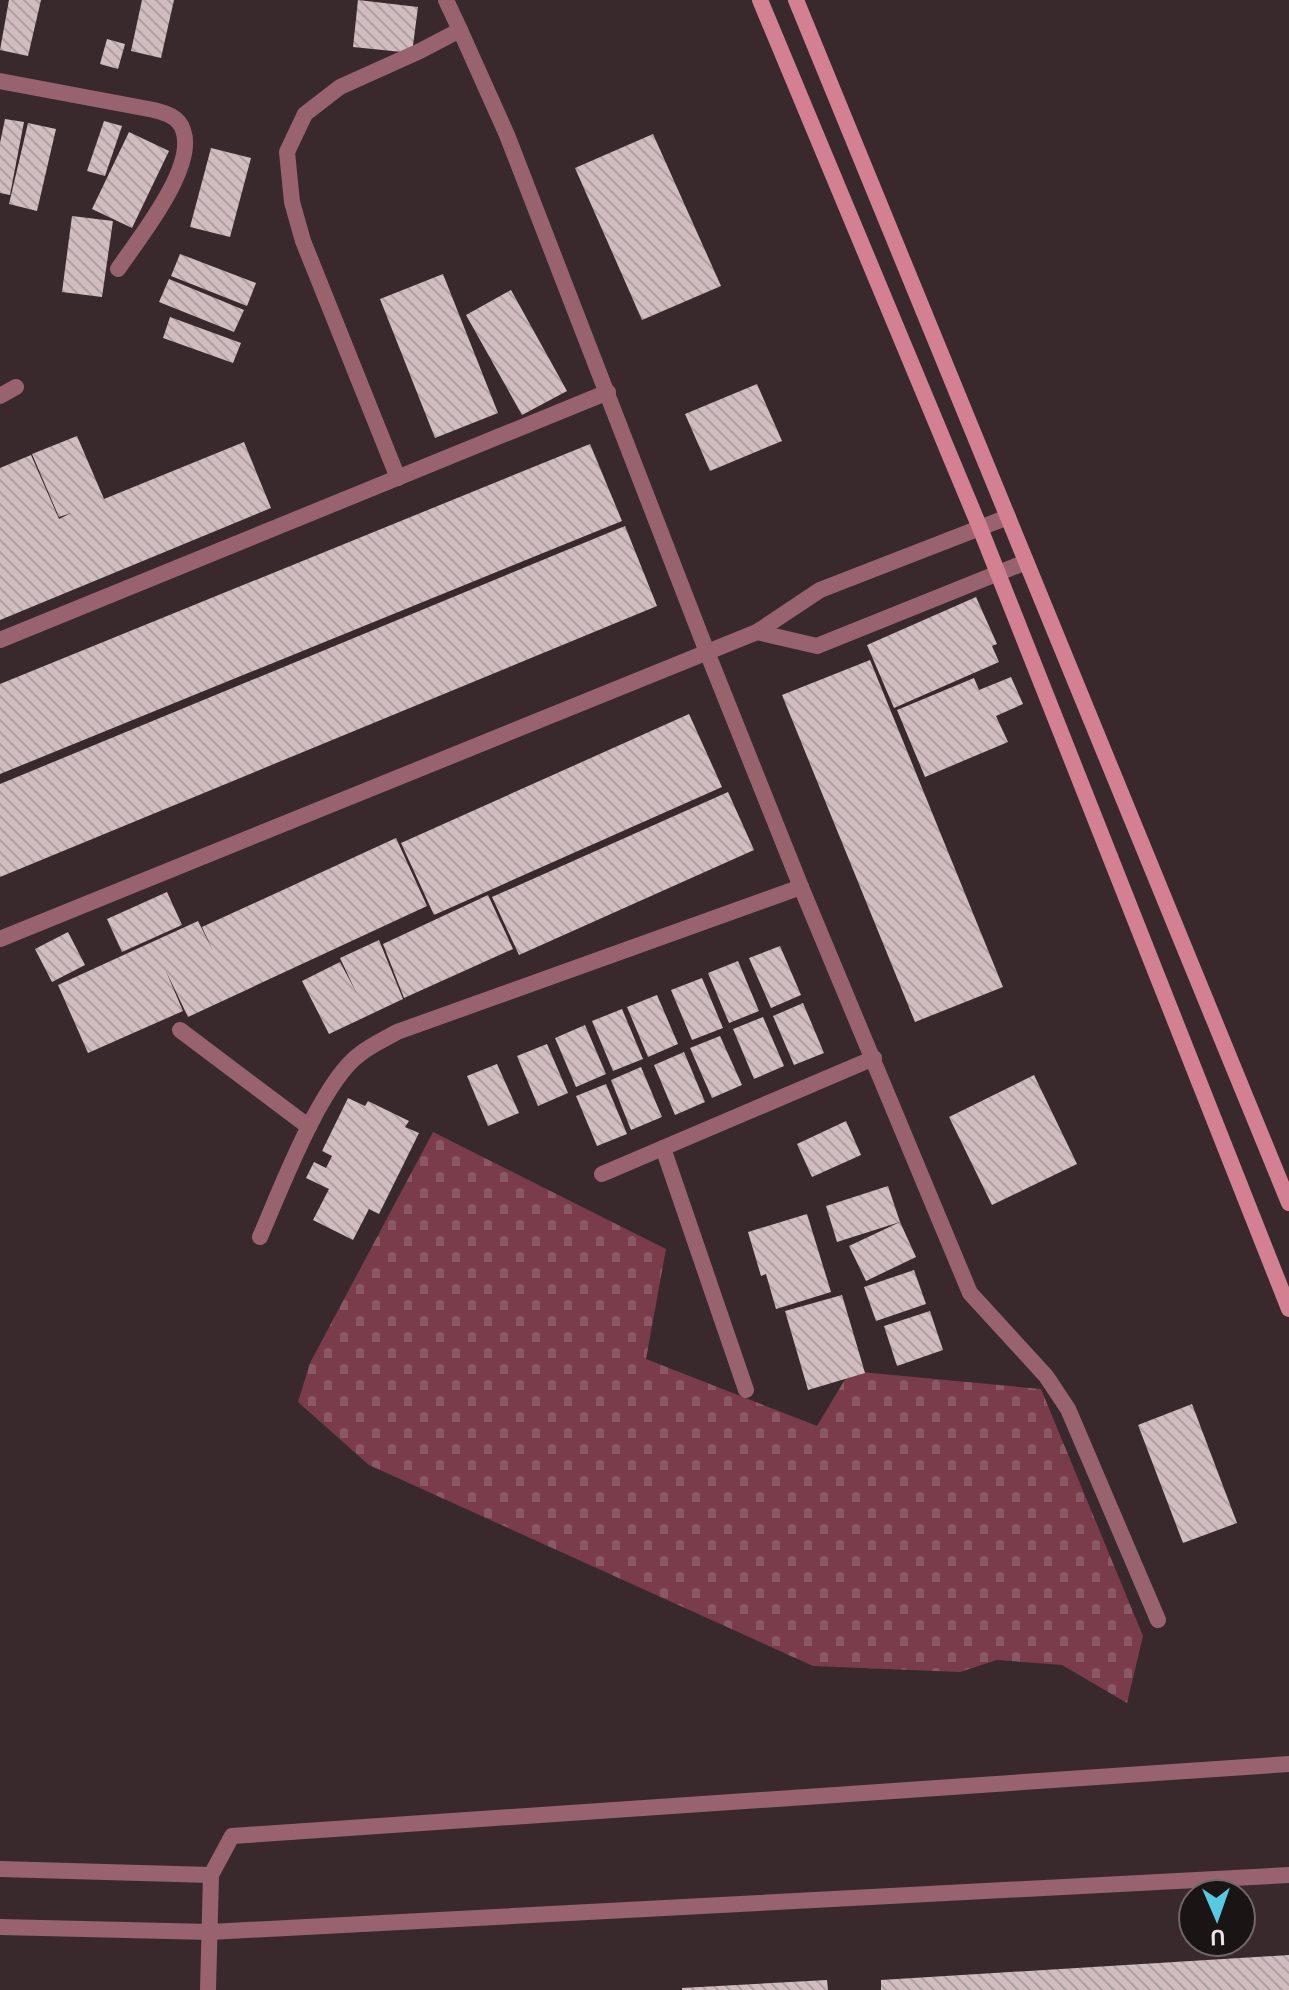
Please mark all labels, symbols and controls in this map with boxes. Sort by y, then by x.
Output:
north arrow [1177,1878,1257,1958]
text: U [1210,1926,1226,1951]

